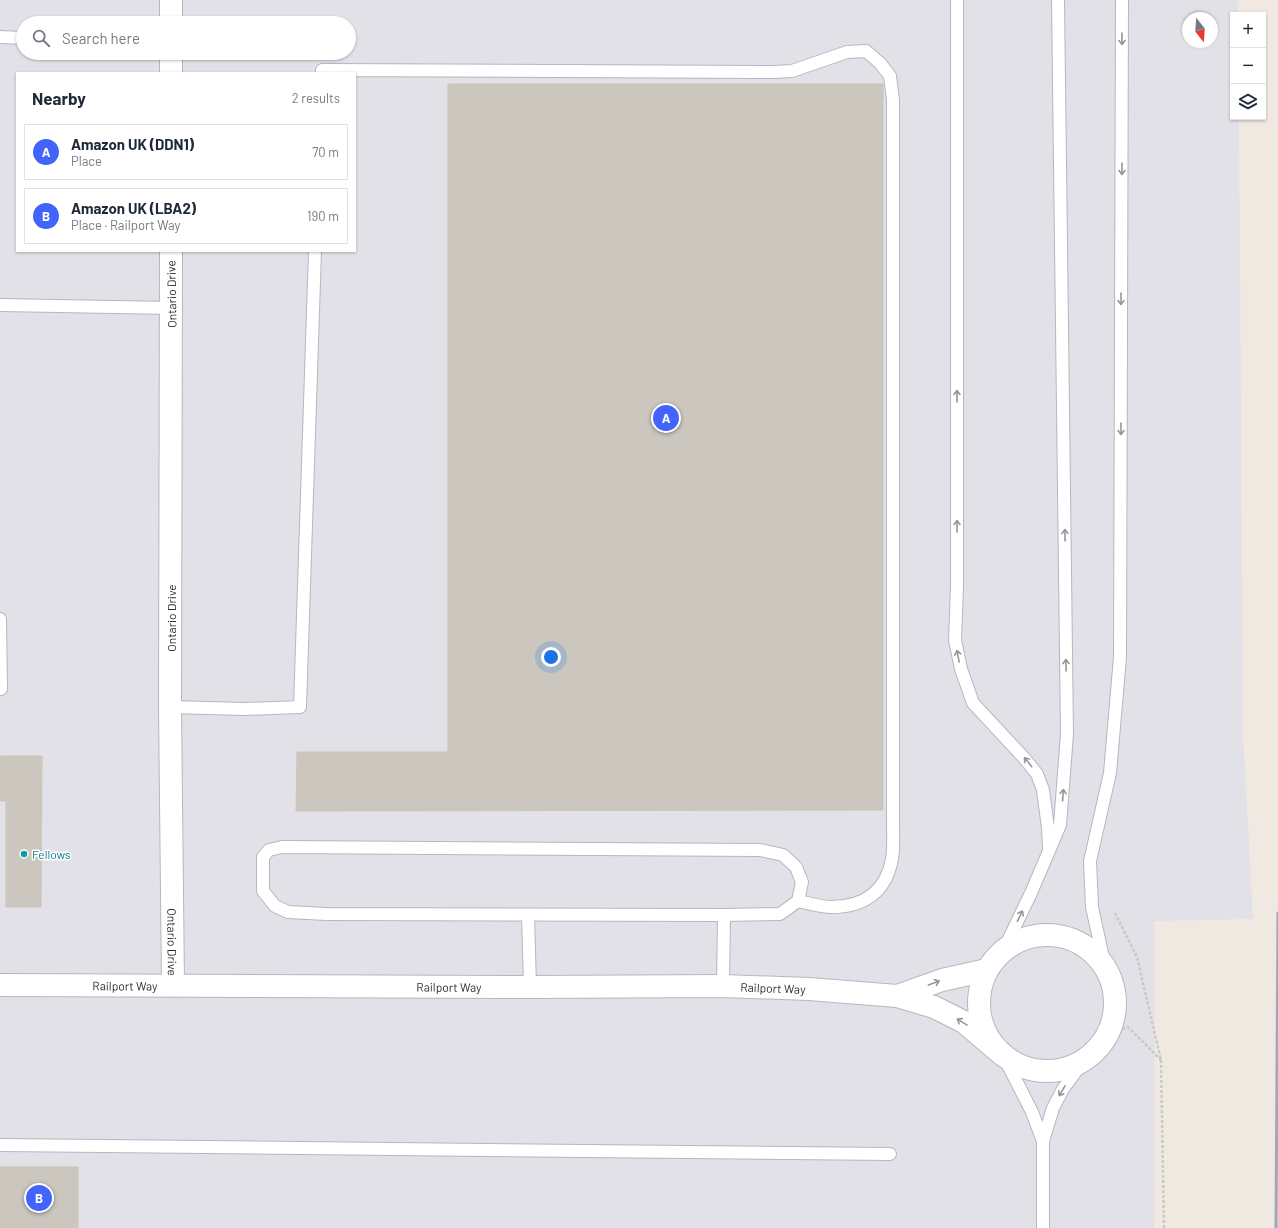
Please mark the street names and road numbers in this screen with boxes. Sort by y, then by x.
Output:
street label: Ontario Drive [163,260,179,328]
street label: Ontario Drive [164,584,178,652]
street label: Ontario Drive [165,908,180,976]
street label: Railport Way [92,978,158,993]
street label: Railport Way [416,980,482,994]
street label: Railport Way [740,980,806,996]

